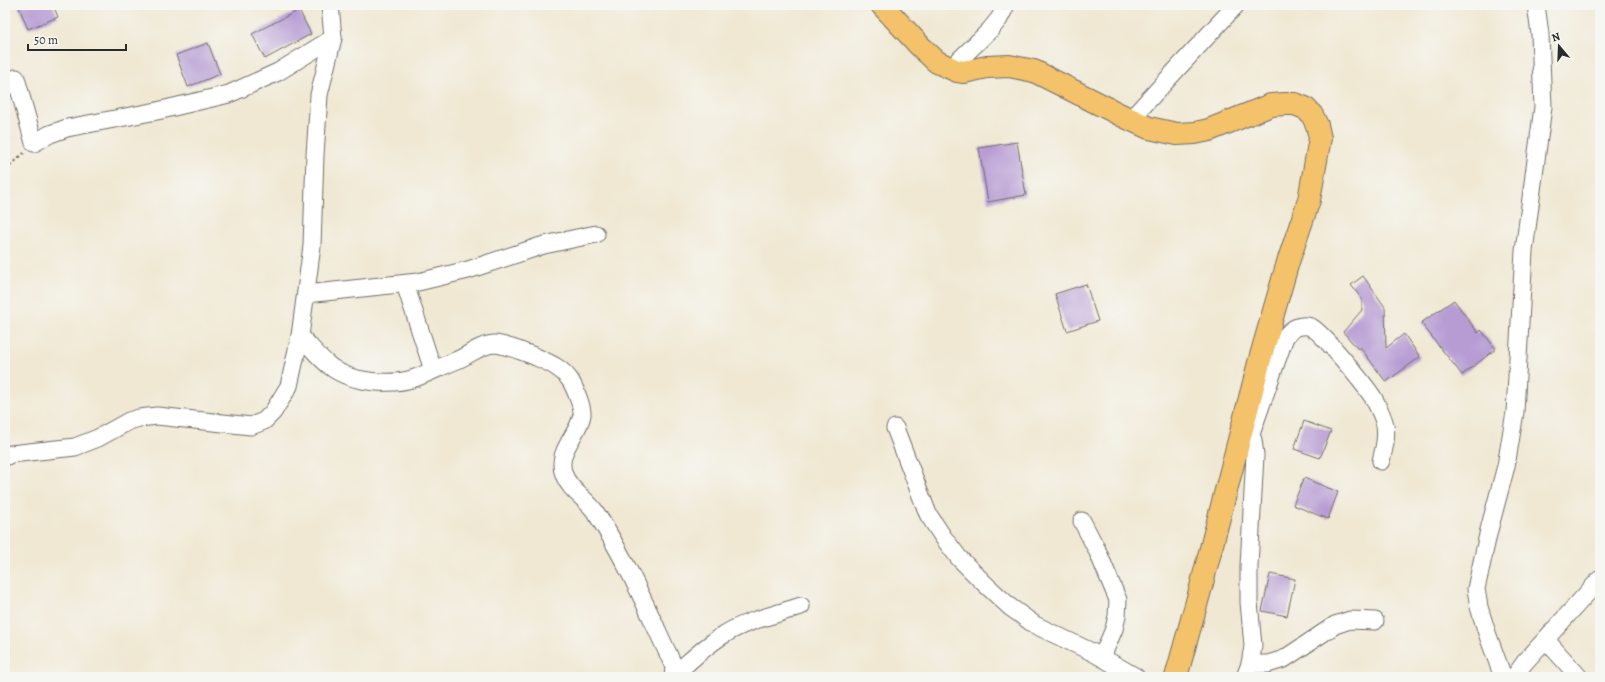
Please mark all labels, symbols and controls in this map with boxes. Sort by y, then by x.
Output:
scale bar [28,26,126,52]
north arrow [1539,26,1579,66]
text: N [1550,29,1562,45]
text: 50 m [34,32,58,48]

